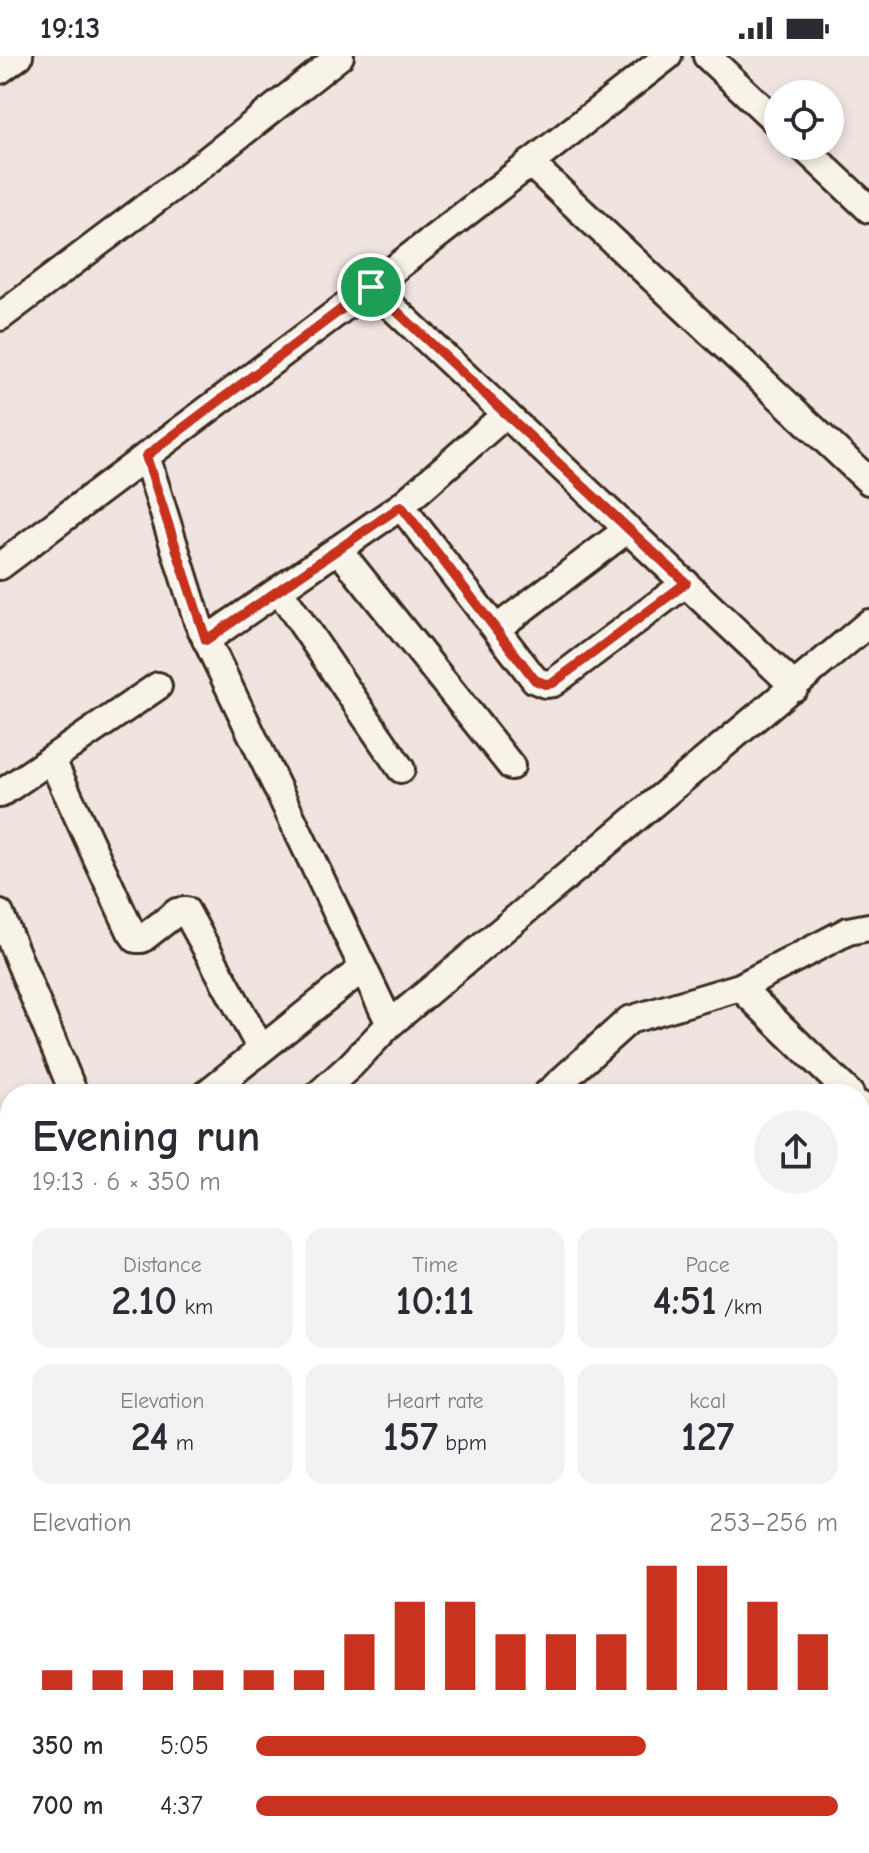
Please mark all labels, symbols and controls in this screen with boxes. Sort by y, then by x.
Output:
text: 19:13 [40,11,100,46]
map controls [764,80,844,160]
button: locate [764,80,844,160]
pin [337,253,405,321]
icon: arrive [349,265,393,309]
button: share [754,1110,838,1194]
text: Evening run [32,1111,260,1162]
text: 19:13 · 6 × 350 m [32,1167,221,1197]
text: Distance [123,1252,202,1278]
text: Time [412,1252,458,1278]
text: Pace [685,1252,730,1278]
text: 2.10 [111,1278,177,1324]
text: 10:11 [396,1278,474,1324]
text: 4:51 [653,1278,717,1324]
text: km [177,1294,213,1320]
text: /km [717,1294,763,1320]
text: Elevation [120,1388,204,1414]
text: Heart rate [386,1388,483,1414]
text: kcal [689,1388,726,1414]
text: 24 [131,1414,168,1460]
text: 157 [383,1414,438,1460]
text: 127 [681,1414,734,1460]
text: m [168,1430,194,1456]
text: bpm [438,1430,487,1456]
text: Elevation [32,1508,132,1538]
text: 253–256 m [710,1508,838,1538]
text: 350 m [32,1731,103,1761]
text: 5:05 [160,1731,209,1761]
text: 700 m [32,1791,103,1821]
text: 4:37 [160,1791,203,1821]

